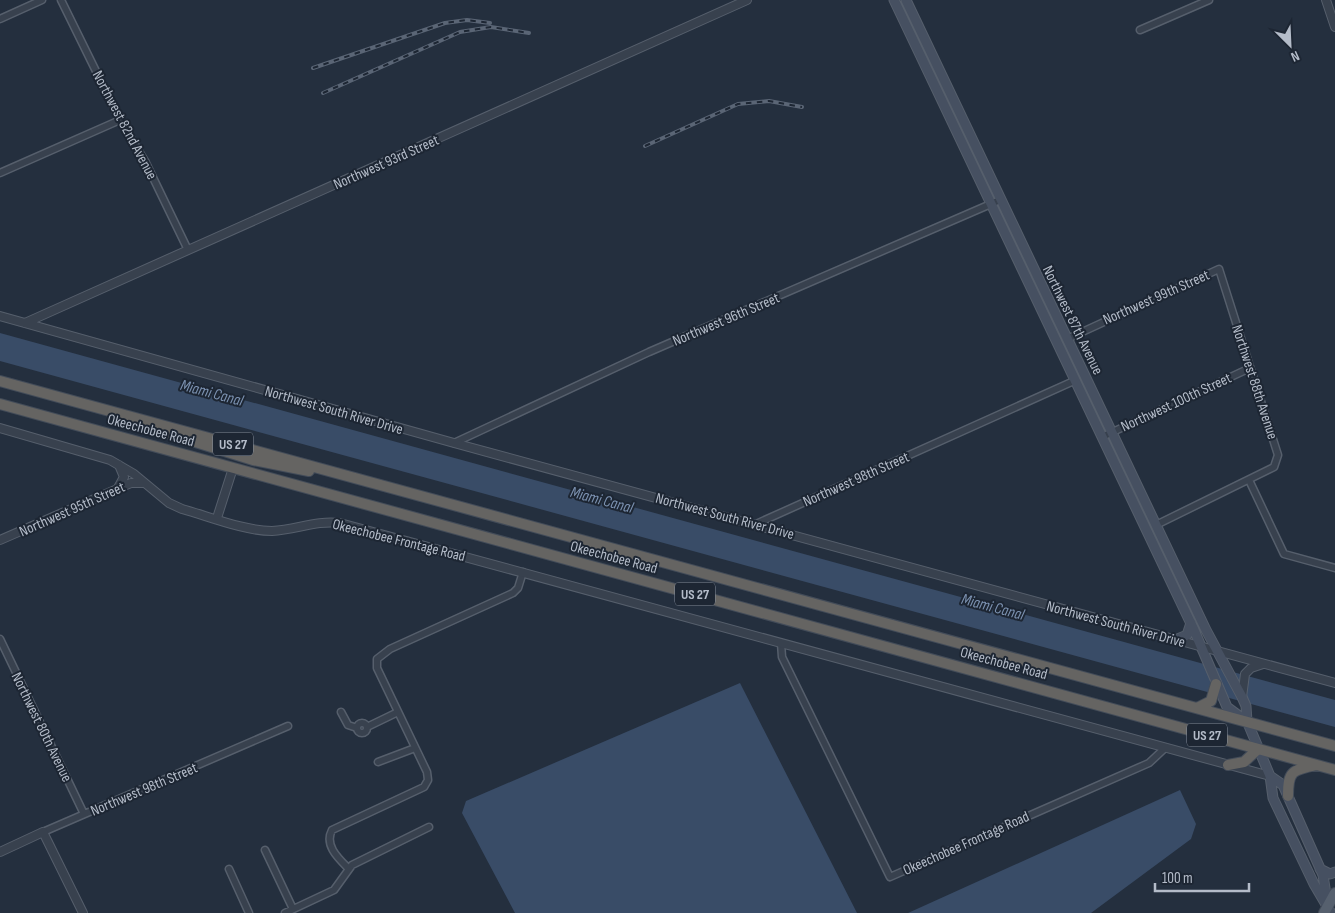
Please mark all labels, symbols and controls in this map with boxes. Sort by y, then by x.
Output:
north arrow [1265,20,1315,70]
text: N [1288,47,1302,66]
street label: Northwest 82nd Avenue [88,67,161,183]
street label: Northwest 93rd Street [331,131,442,194]
street label: Northwest 87th Avenue [1038,263,1107,378]
street label: Northwest 99th Street [1100,265,1213,329]
street label: Northwest 96th Street [670,288,783,351]
street label: Northwest 88th Avenue [1227,322,1282,442]
street label: Northwest 100th Street [1118,368,1235,436]
water label: Miami Canal [178,376,246,411]
street label: Northwest South River Drive [263,382,405,439]
street label: Okeechobee Road [105,410,196,451]
road number: US 27 [213,432,253,456]
street label: Northwest 98th Street [800,447,913,511]
street label: Northwest 95th Street [16,477,128,541]
water label: Miami Canal [568,483,636,518]
street label: Northwest South River Drive [653,489,796,544]
street label: Okeechobee Frontage Road [330,515,467,566]
street label: Okeechobee Road [568,537,659,578]
road number: US 27 [675,582,715,606]
water label: Miami Canal [959,590,1027,625]
street label: Northwest South River Drive [1044,597,1187,652]
street label: Okeechobee Road [958,643,1049,684]
street label: Northwest 80th Avenue [7,669,76,785]
road number: US 27 [1187,724,1227,746]
street label: Northwest 98th Street [88,758,201,821]
street label: Okeechobee Frontage Road [900,807,1032,880]
scale bar [1155,860,1249,892]
text: 100 m [1162,869,1193,888]

